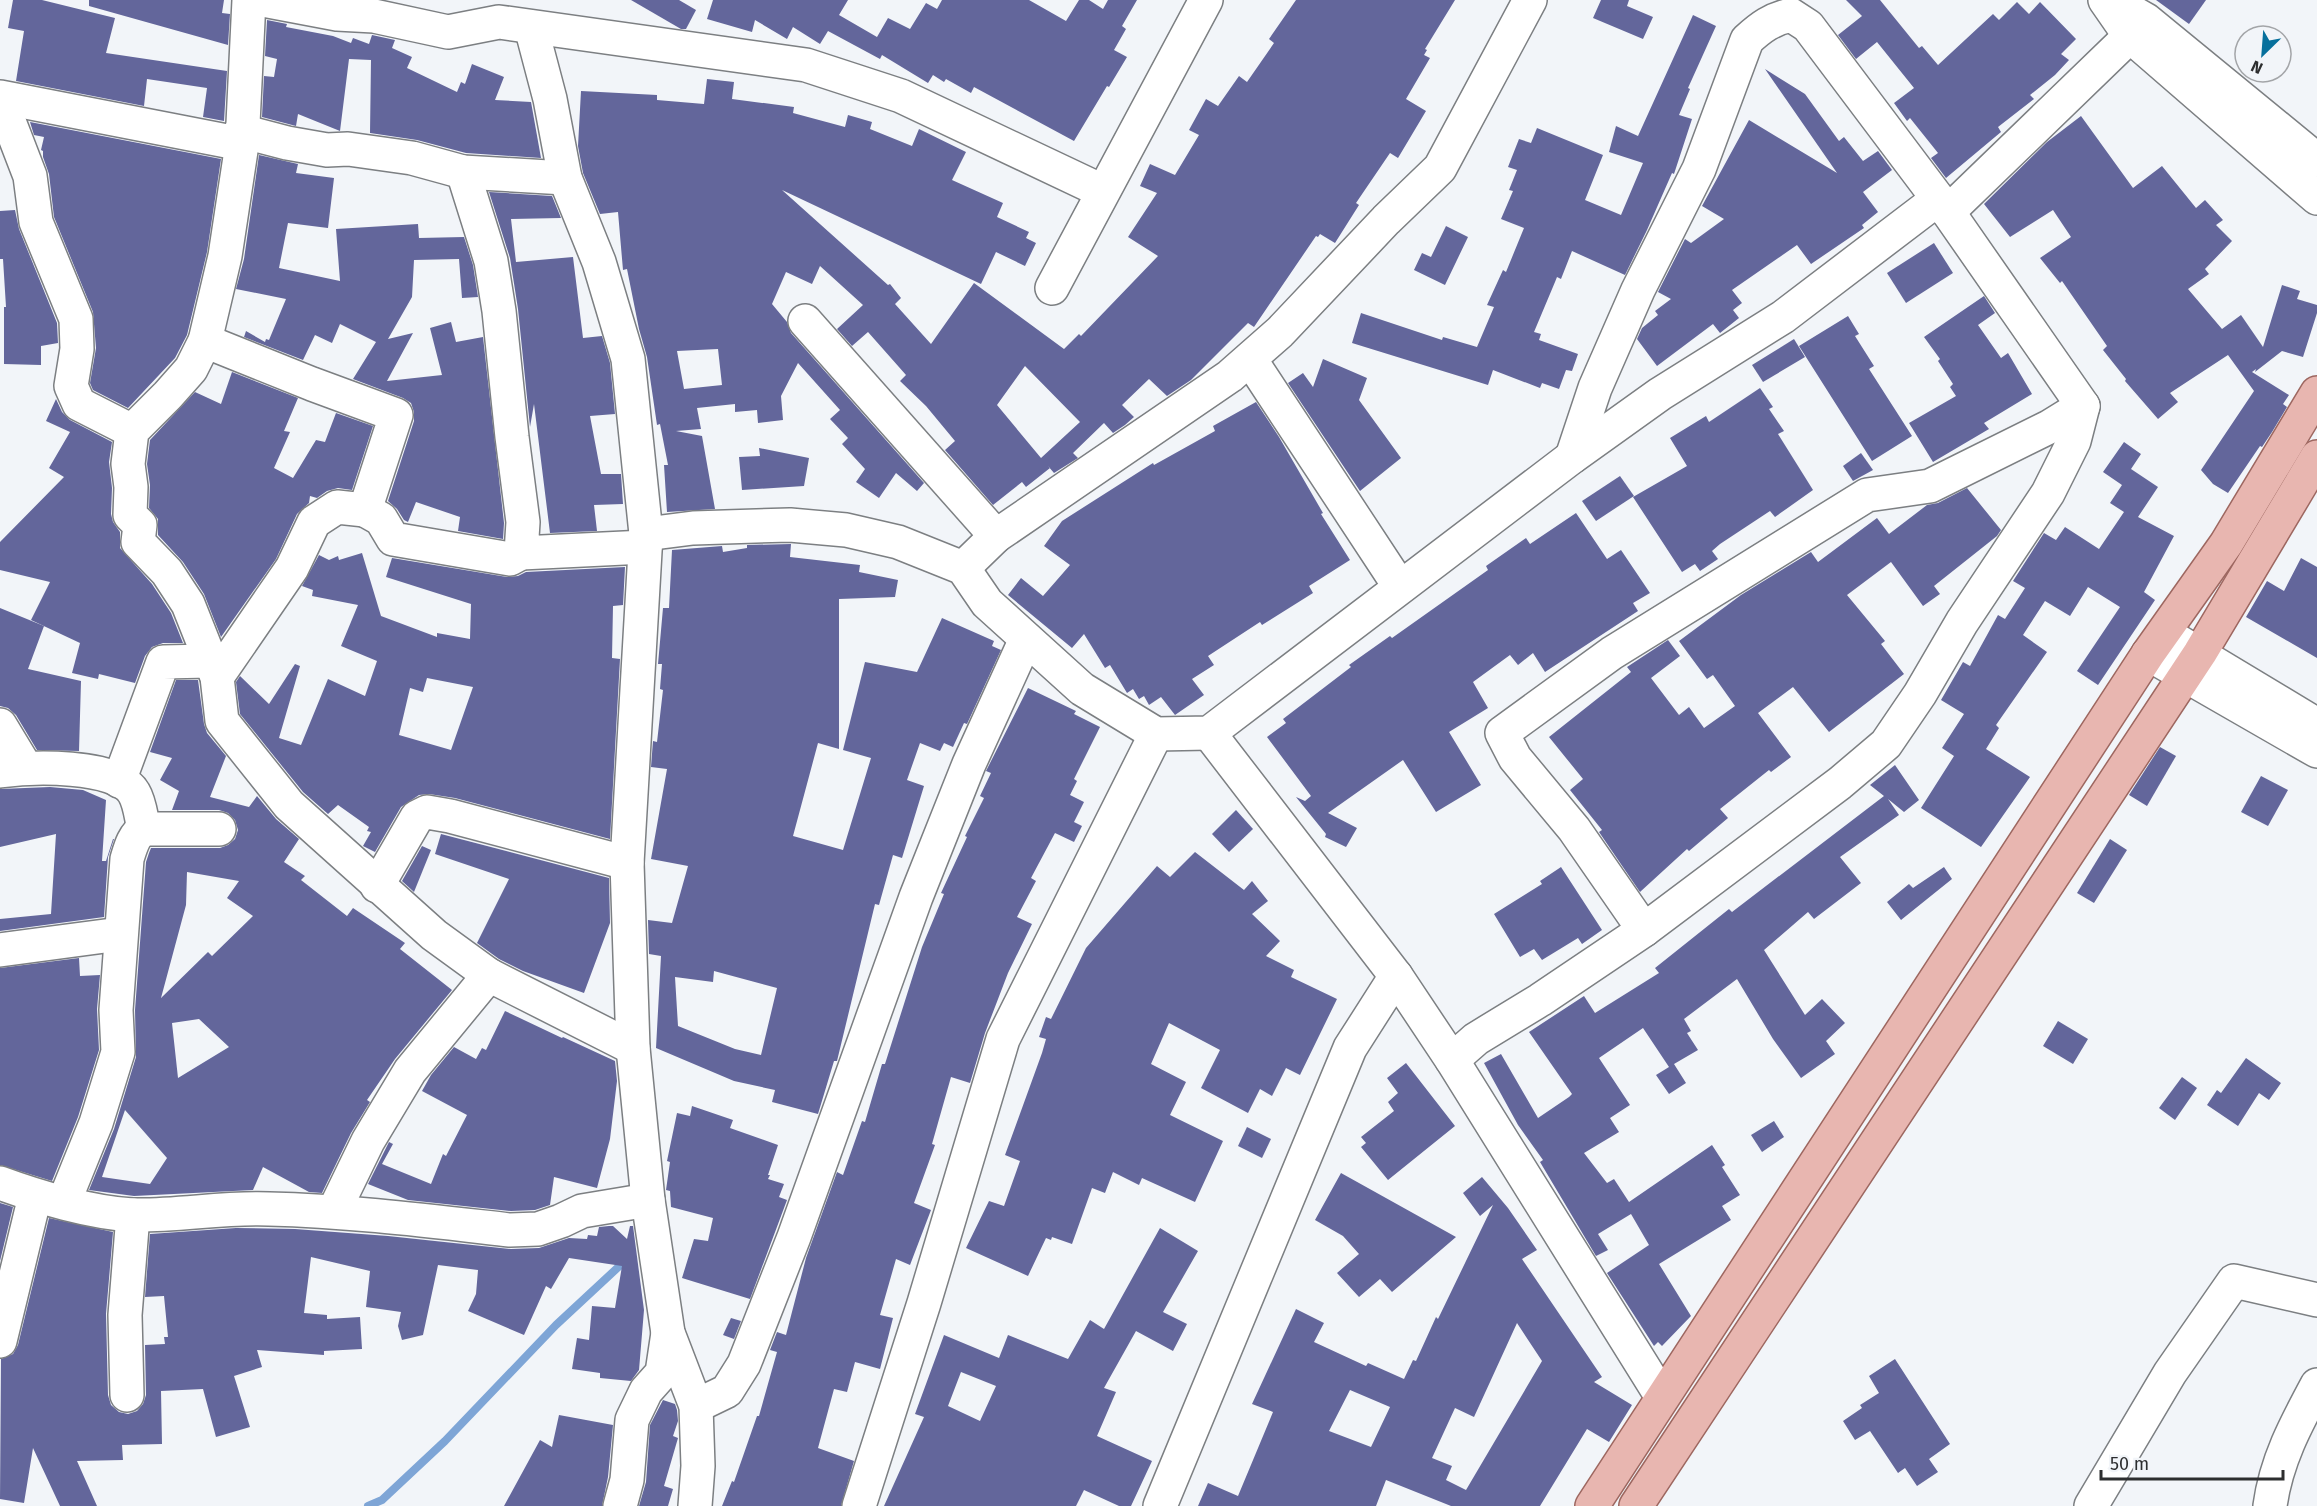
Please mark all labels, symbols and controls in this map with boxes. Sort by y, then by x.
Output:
north arrow [2233,24,2293,84]
text: N [2248,56,2266,78]
scale bar [2101,1443,2282,1481]
text: 50 m [2110,1453,2149,1475]

